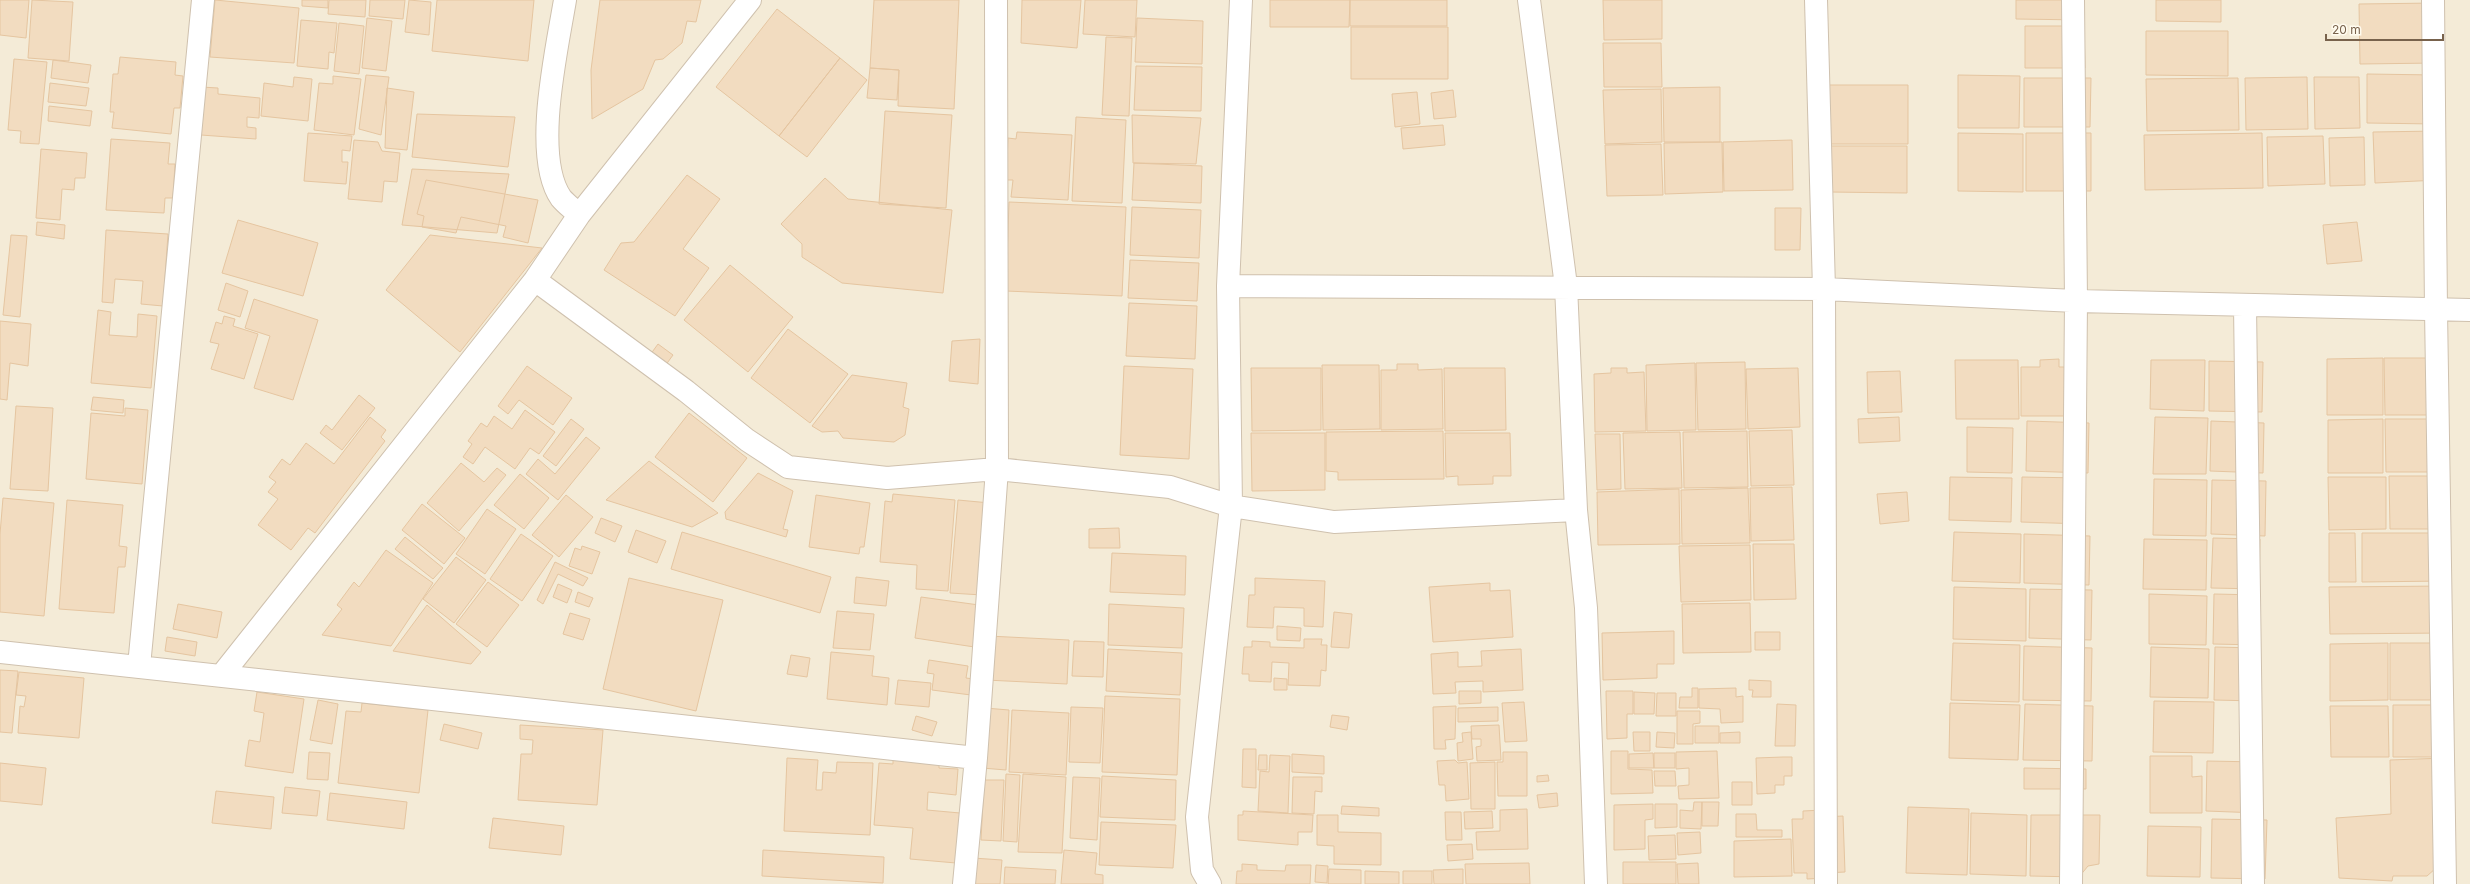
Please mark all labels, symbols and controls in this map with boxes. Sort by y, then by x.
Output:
scale bar [2326,16,2443,42]
text: 20 m [2332,22,2361,37]

